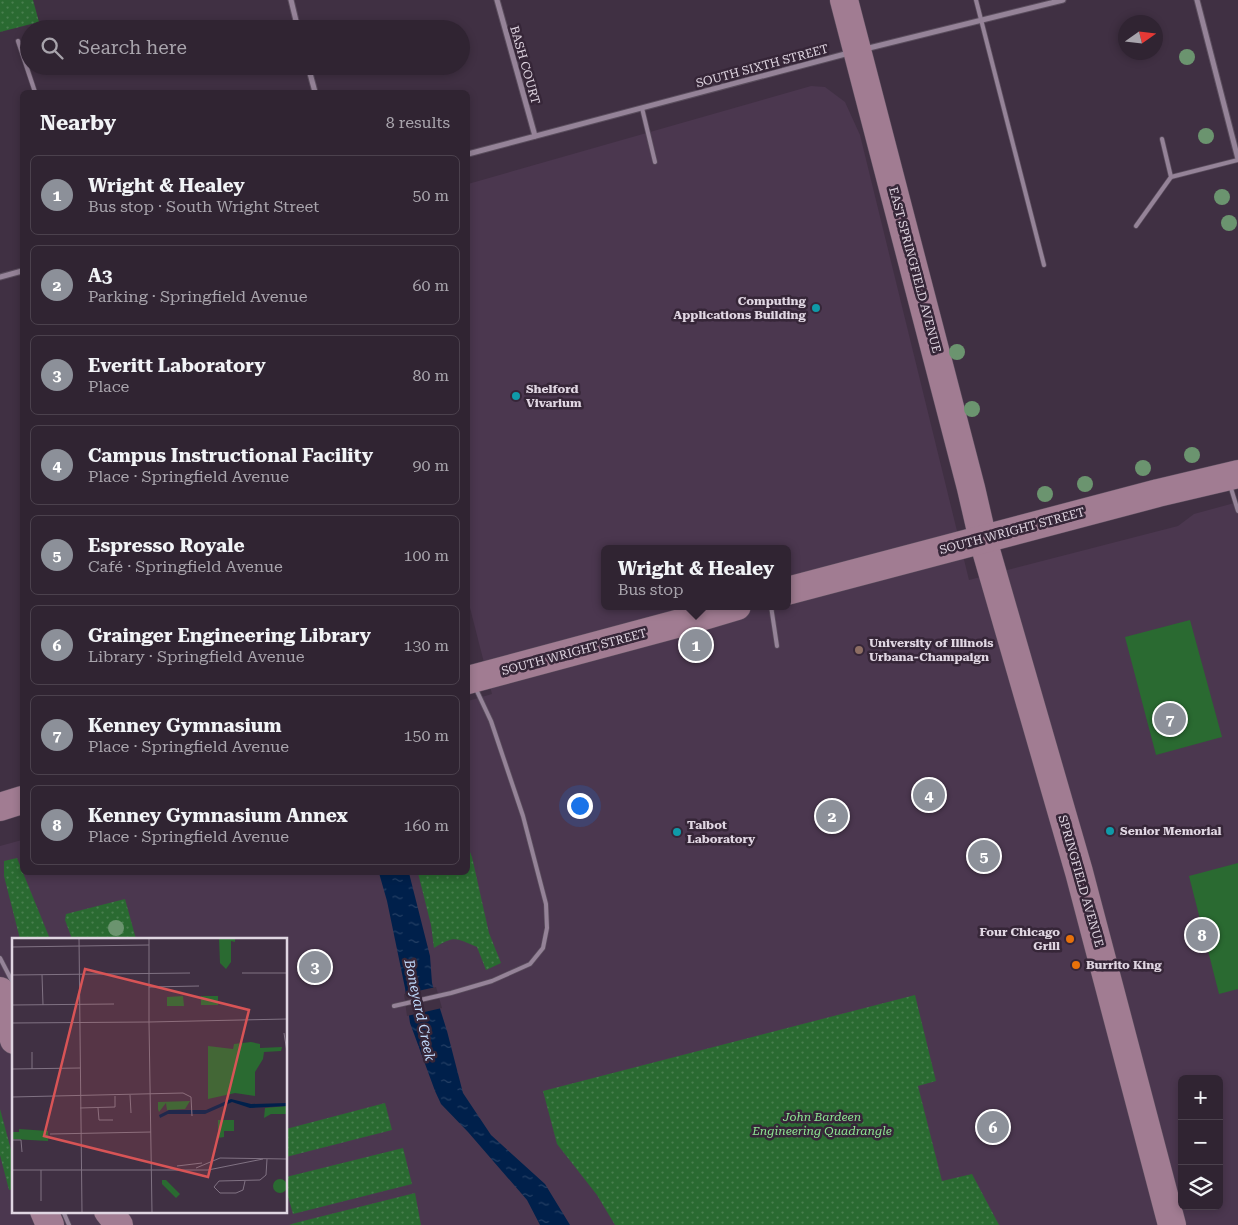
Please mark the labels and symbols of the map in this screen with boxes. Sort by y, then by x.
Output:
north arrow [1118,15,1163,60]
street label: BASH COURT [507,24,543,106]
street label: SOUTH SIXTH STREET [694,42,830,90]
street label: EAST SPRINGFIELD AVENUE [886,185,944,355]
place label: Computing Applications Building [674,294,807,322]
marker: Computing Applications Building [810,302,822,314]
place label: Shelford Vivarium [526,382,582,410]
marker: Shelford Vivarium [510,390,522,402]
street label: SOUTH WRIGHT STREET [938,505,1086,557]
street label: SOUTH WRIGHT STREET [500,626,648,678]
pin: 1 [680,626,712,664]
place label: University of Illinois Urbana-Champaign [869,636,993,664]
marker: University of Illinois Urbana-Champaign [853,644,865,656]
pin: 7 [1154,700,1186,738]
pin: 4 [913,776,945,814]
your location [567,793,593,819]
pin: 2 [816,797,848,835]
street label: SPRINGFIELD AVENUE [1055,813,1107,949]
place label: Talbot Laboratory [687,818,756,846]
place label: Senior Memorial [1120,824,1221,838]
marker: Senior Memorial [1104,825,1116,837]
marker: Talbot Laboratory [671,826,683,838]
pin: 5 [968,837,1000,875]
pin: 8 [1186,916,1218,954]
place label: Four Chicago Grill [980,925,1060,953]
marker: Four Chicago Grill [1064,933,1076,945]
inset map [12,938,288,1212]
pin: 3 [299,948,331,986]
water label: Boneyard Creek [401,957,439,1063]
place label: Burrito King [1086,958,1162,972]
marker: Burrito King [1070,959,1082,971]
pin: 6 [977,1108,1009,1146]
park label: John Bardeen Engineering Quadrangle [751,1110,892,1138]

